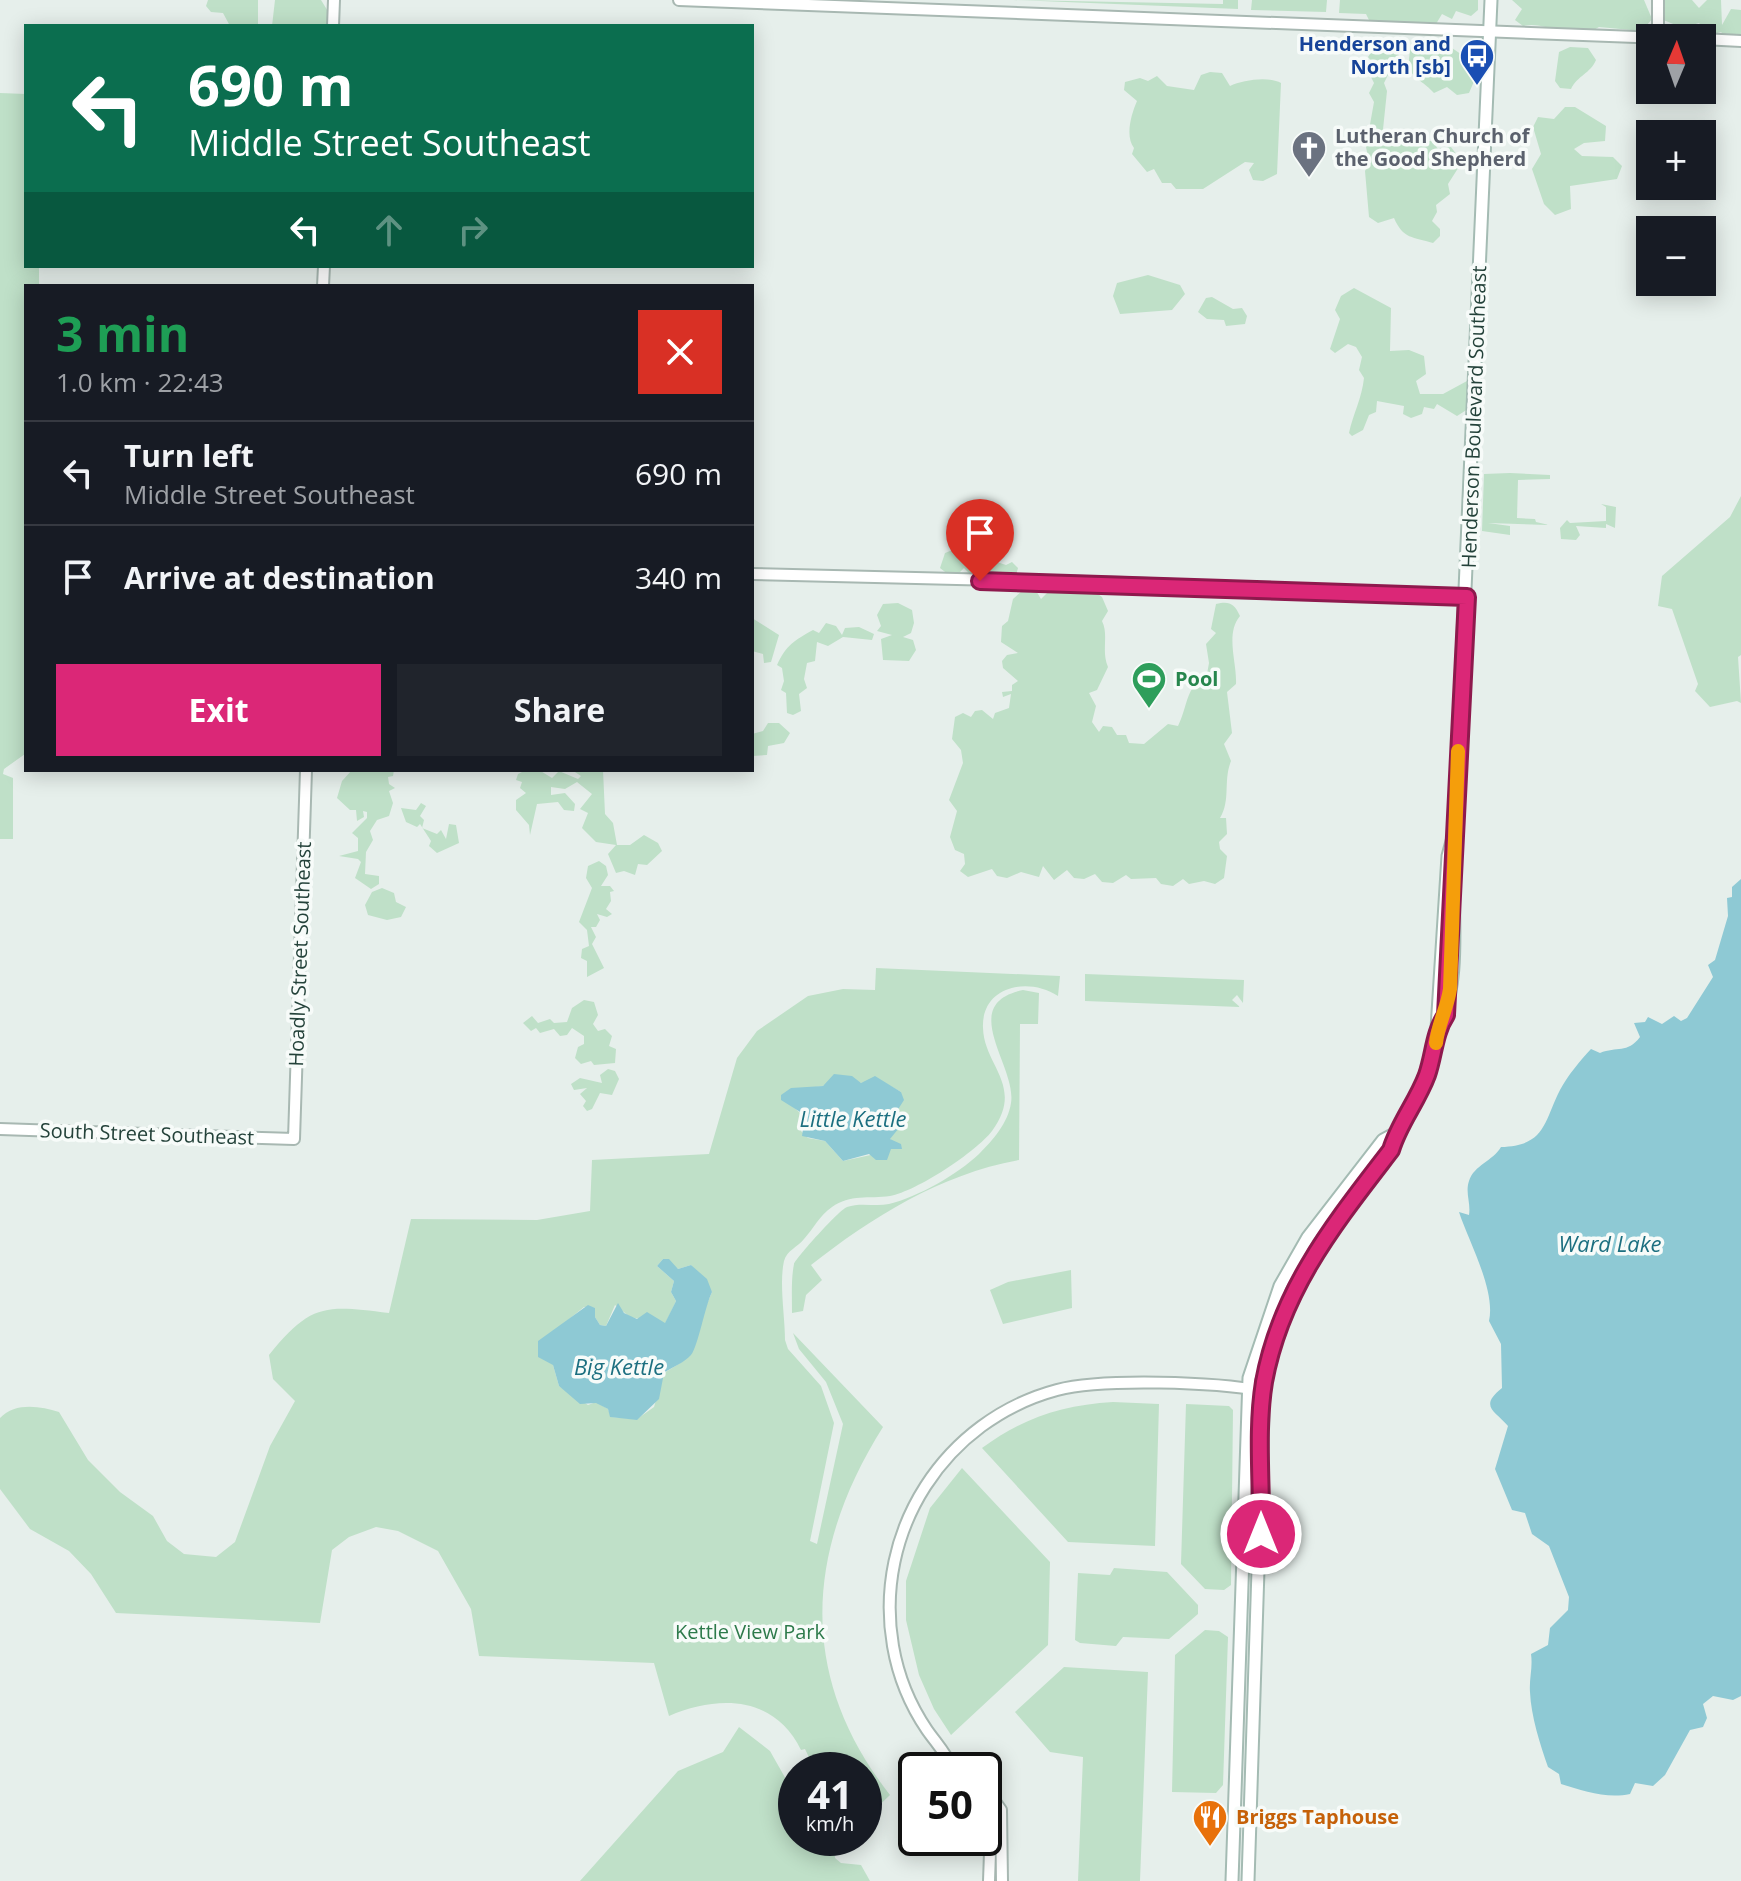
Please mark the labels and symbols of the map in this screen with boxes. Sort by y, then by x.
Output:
north arrow [1636,24,1716,104]
place label: Henderson and North [sb] [1299,30,1451,80]
bus stop icon: Henderson and North [sb] [1458,37,1496,87]
place label: Lutheran Church of the Good Shepherd [1335,122,1531,172]
church icon: Lutheran Church of the Good Shepherd [1290,129,1328,179]
street label: Henderson Boulevard Southeast [1455,265,1492,569]
pin [946,499,1014,581]
sports icon: Pool [1130,660,1168,710]
place label: Pool [1175,665,1218,692]
street label: Hoadly Street Southeast [282,841,317,1067]
water label: Little Kettle [799,1103,907,1133]
street label: South Street Southeast [39,1116,255,1151]
water label: Ward Lake [1558,1228,1662,1258]
water label: Big Kettle [574,1351,664,1381]
position arrow [1219,1492,1303,1576]
park label: Kettle View Park [675,1618,825,1645]
speed limit sign: 50 [898,1752,1002,1856]
restaurant icon: Briggs Taphouse [1191,1798,1229,1848]
place label: Briggs Taphouse [1236,1803,1399,1830]

